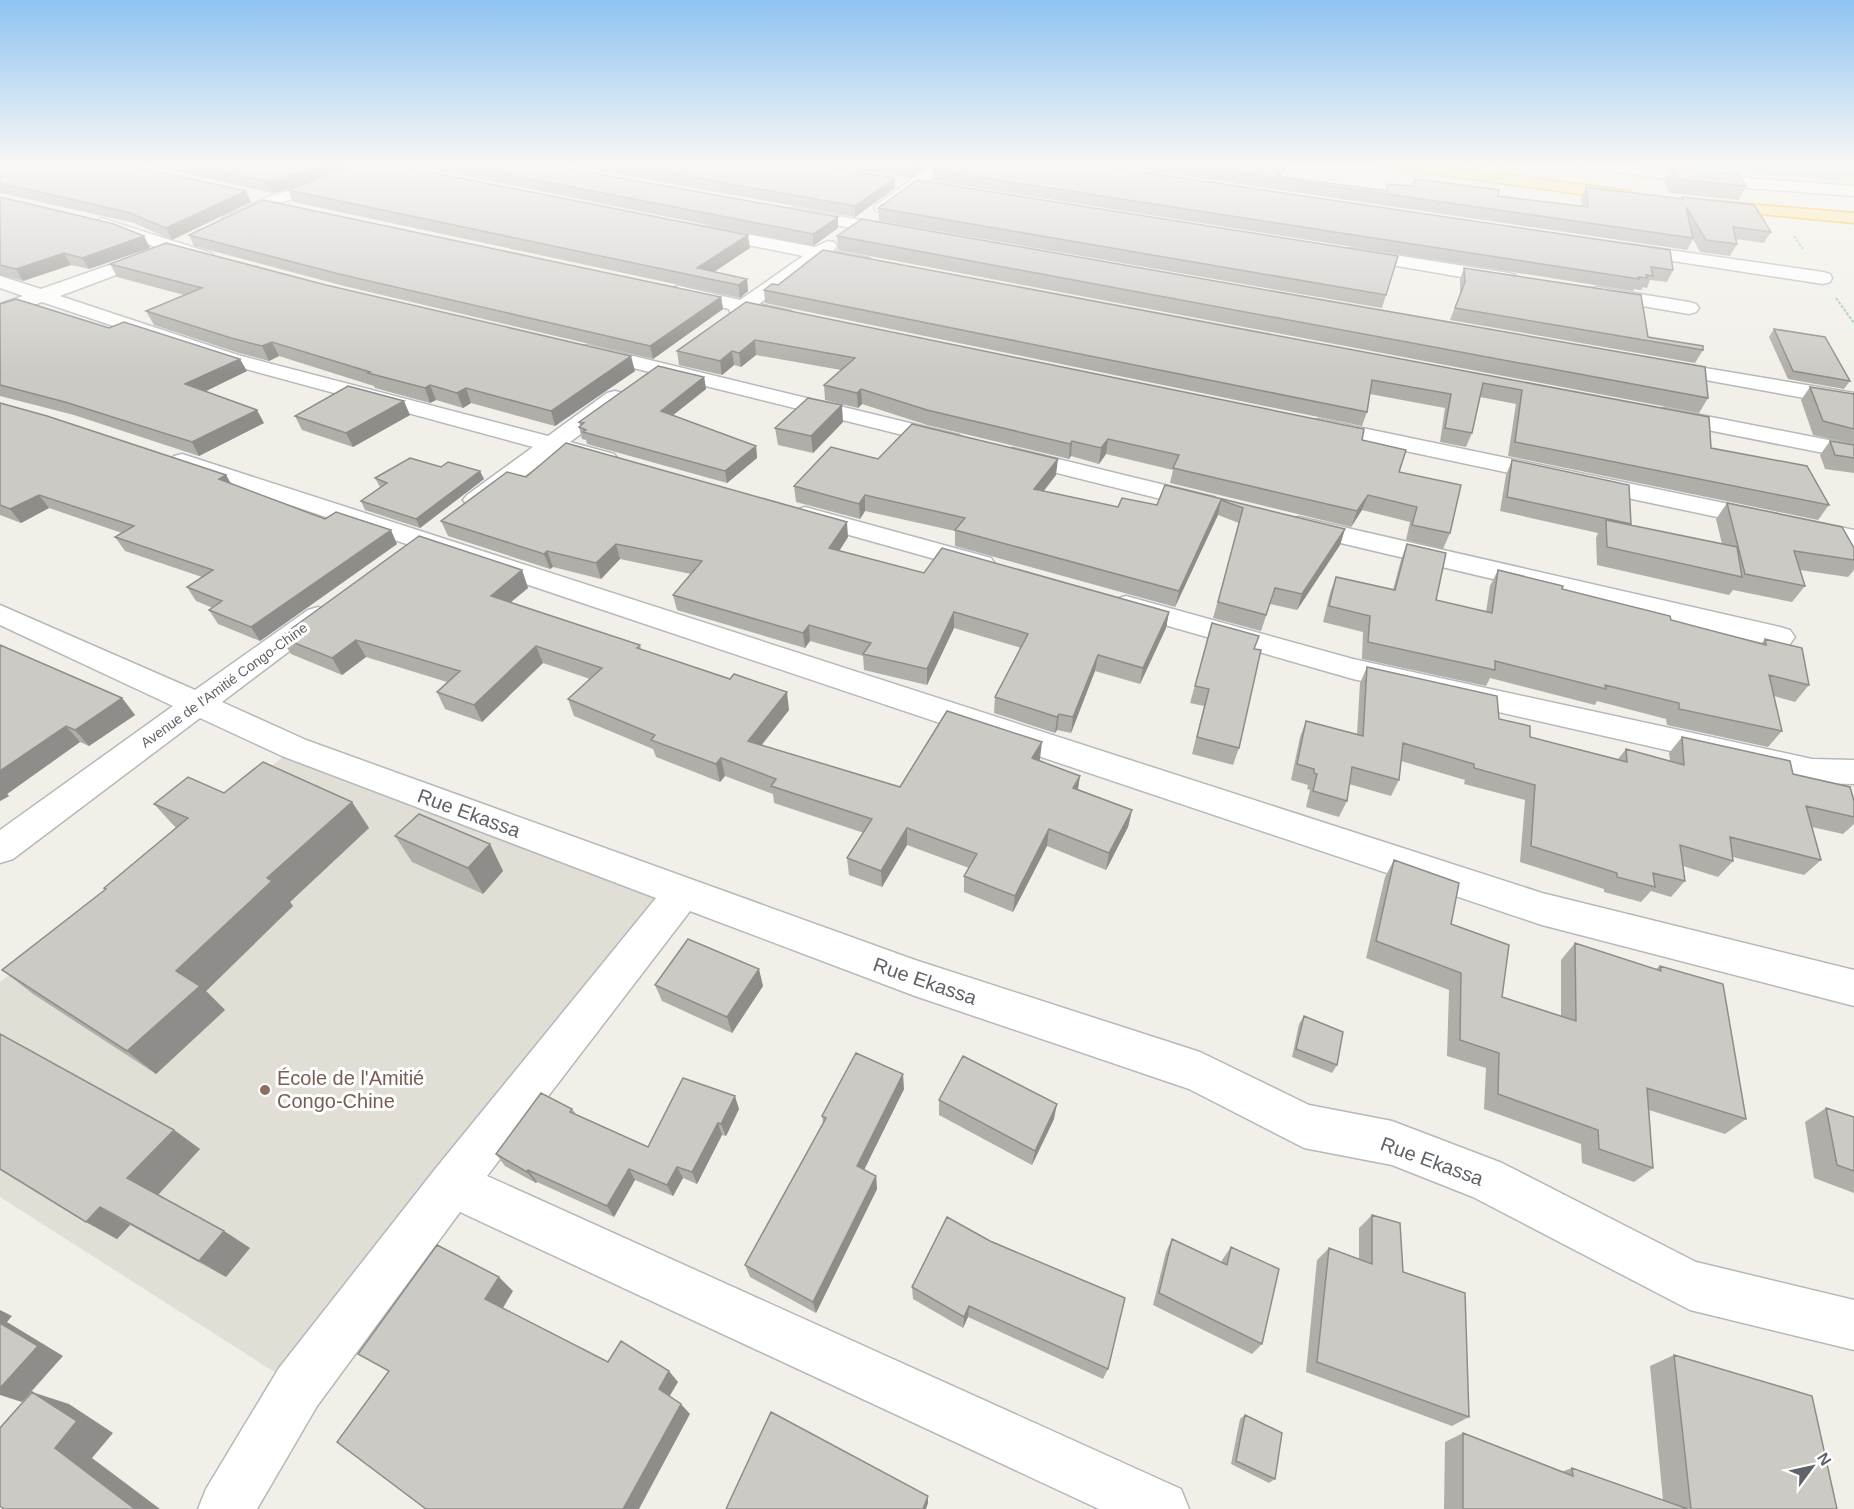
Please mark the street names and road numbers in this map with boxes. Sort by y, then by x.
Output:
street label: Avenue de l'Amitié Congo-Chine [138,619,310,751]
street label: Rue Ekassa [415,784,524,842]
street label: Rue Ekassa [870,953,980,1009]
street label: Rue Ekassa [1378,1132,1487,1190]

